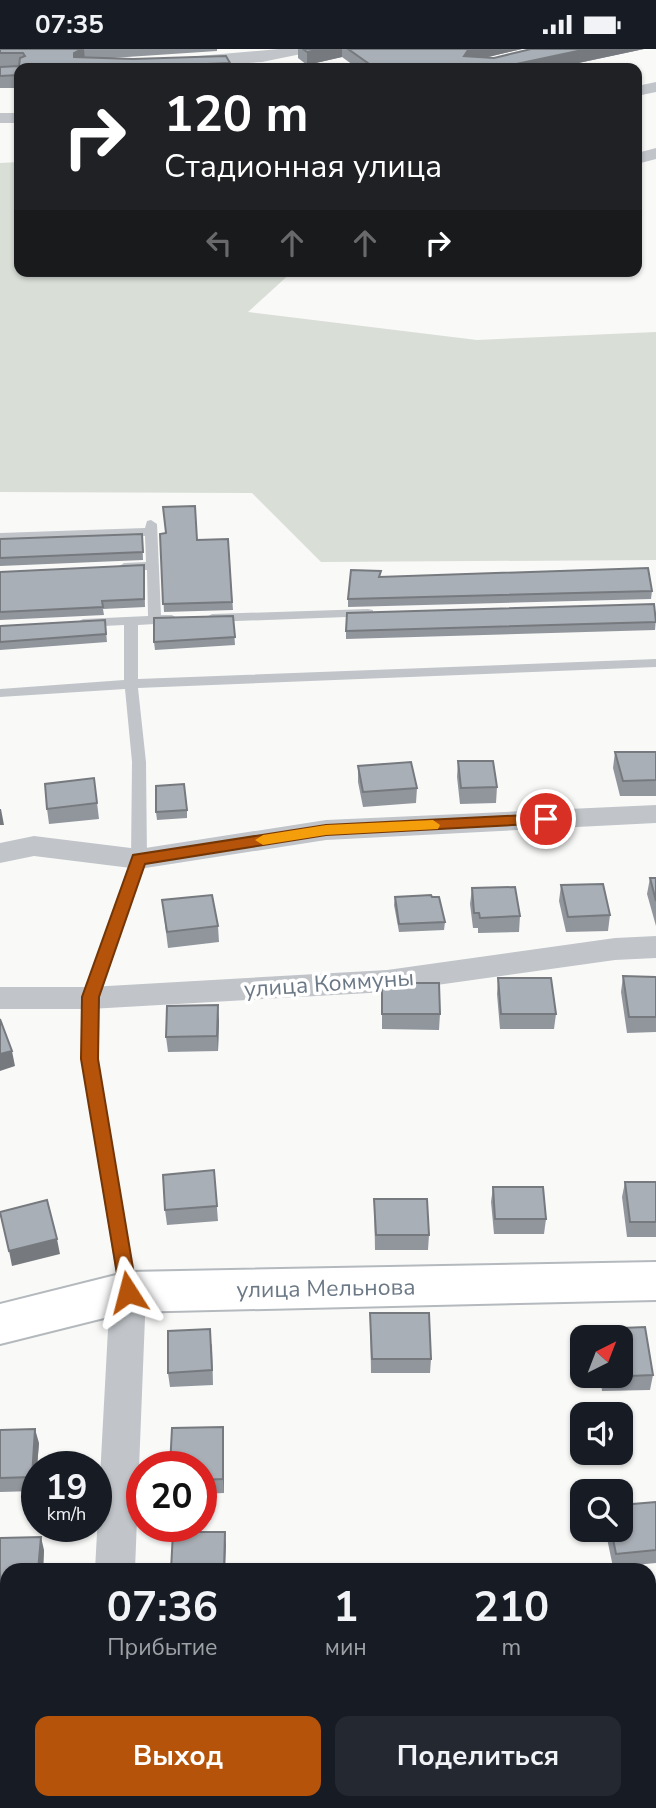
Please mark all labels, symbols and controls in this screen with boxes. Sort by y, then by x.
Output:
text: 07:35 [35,7,104,42]
text: 120 m [164,81,308,148]
icon: right [49,91,140,182]
text: Стадионная улица [164,145,442,188]
icon: left [200,224,238,262]
icon: ahead [273,224,311,262]
icon: ahead [346,224,384,262]
icon: right [419,224,457,262]
pin [516,789,576,849]
icon: arrive [527,800,565,838]
street label: улица Коммуны [243,962,415,1005]
position arrow [91,1255,165,1329]
street label: улица Мельнова [236,1271,416,1306]
north arrow [570,1325,634,1388]
map controls [570,1325,633,1542]
button: sound [570,1402,633,1465]
speed limit sign: 20 [126,1451,217,1542]
text: 19 [45,1464,88,1511]
button: search [570,1479,633,1542]
text: km/h [47,1502,86,1526]
text: 07:36 [107,1579,218,1636]
text: 1 [333,1579,358,1636]
text: 210 [474,1579,549,1636]
text: Прибытие [107,1632,218,1663]
text: мин [325,1632,367,1663]
text: m [502,1632,521,1663]
button: Выход [35,1716,321,1796]
button: Поделиться [335,1716,621,1796]

